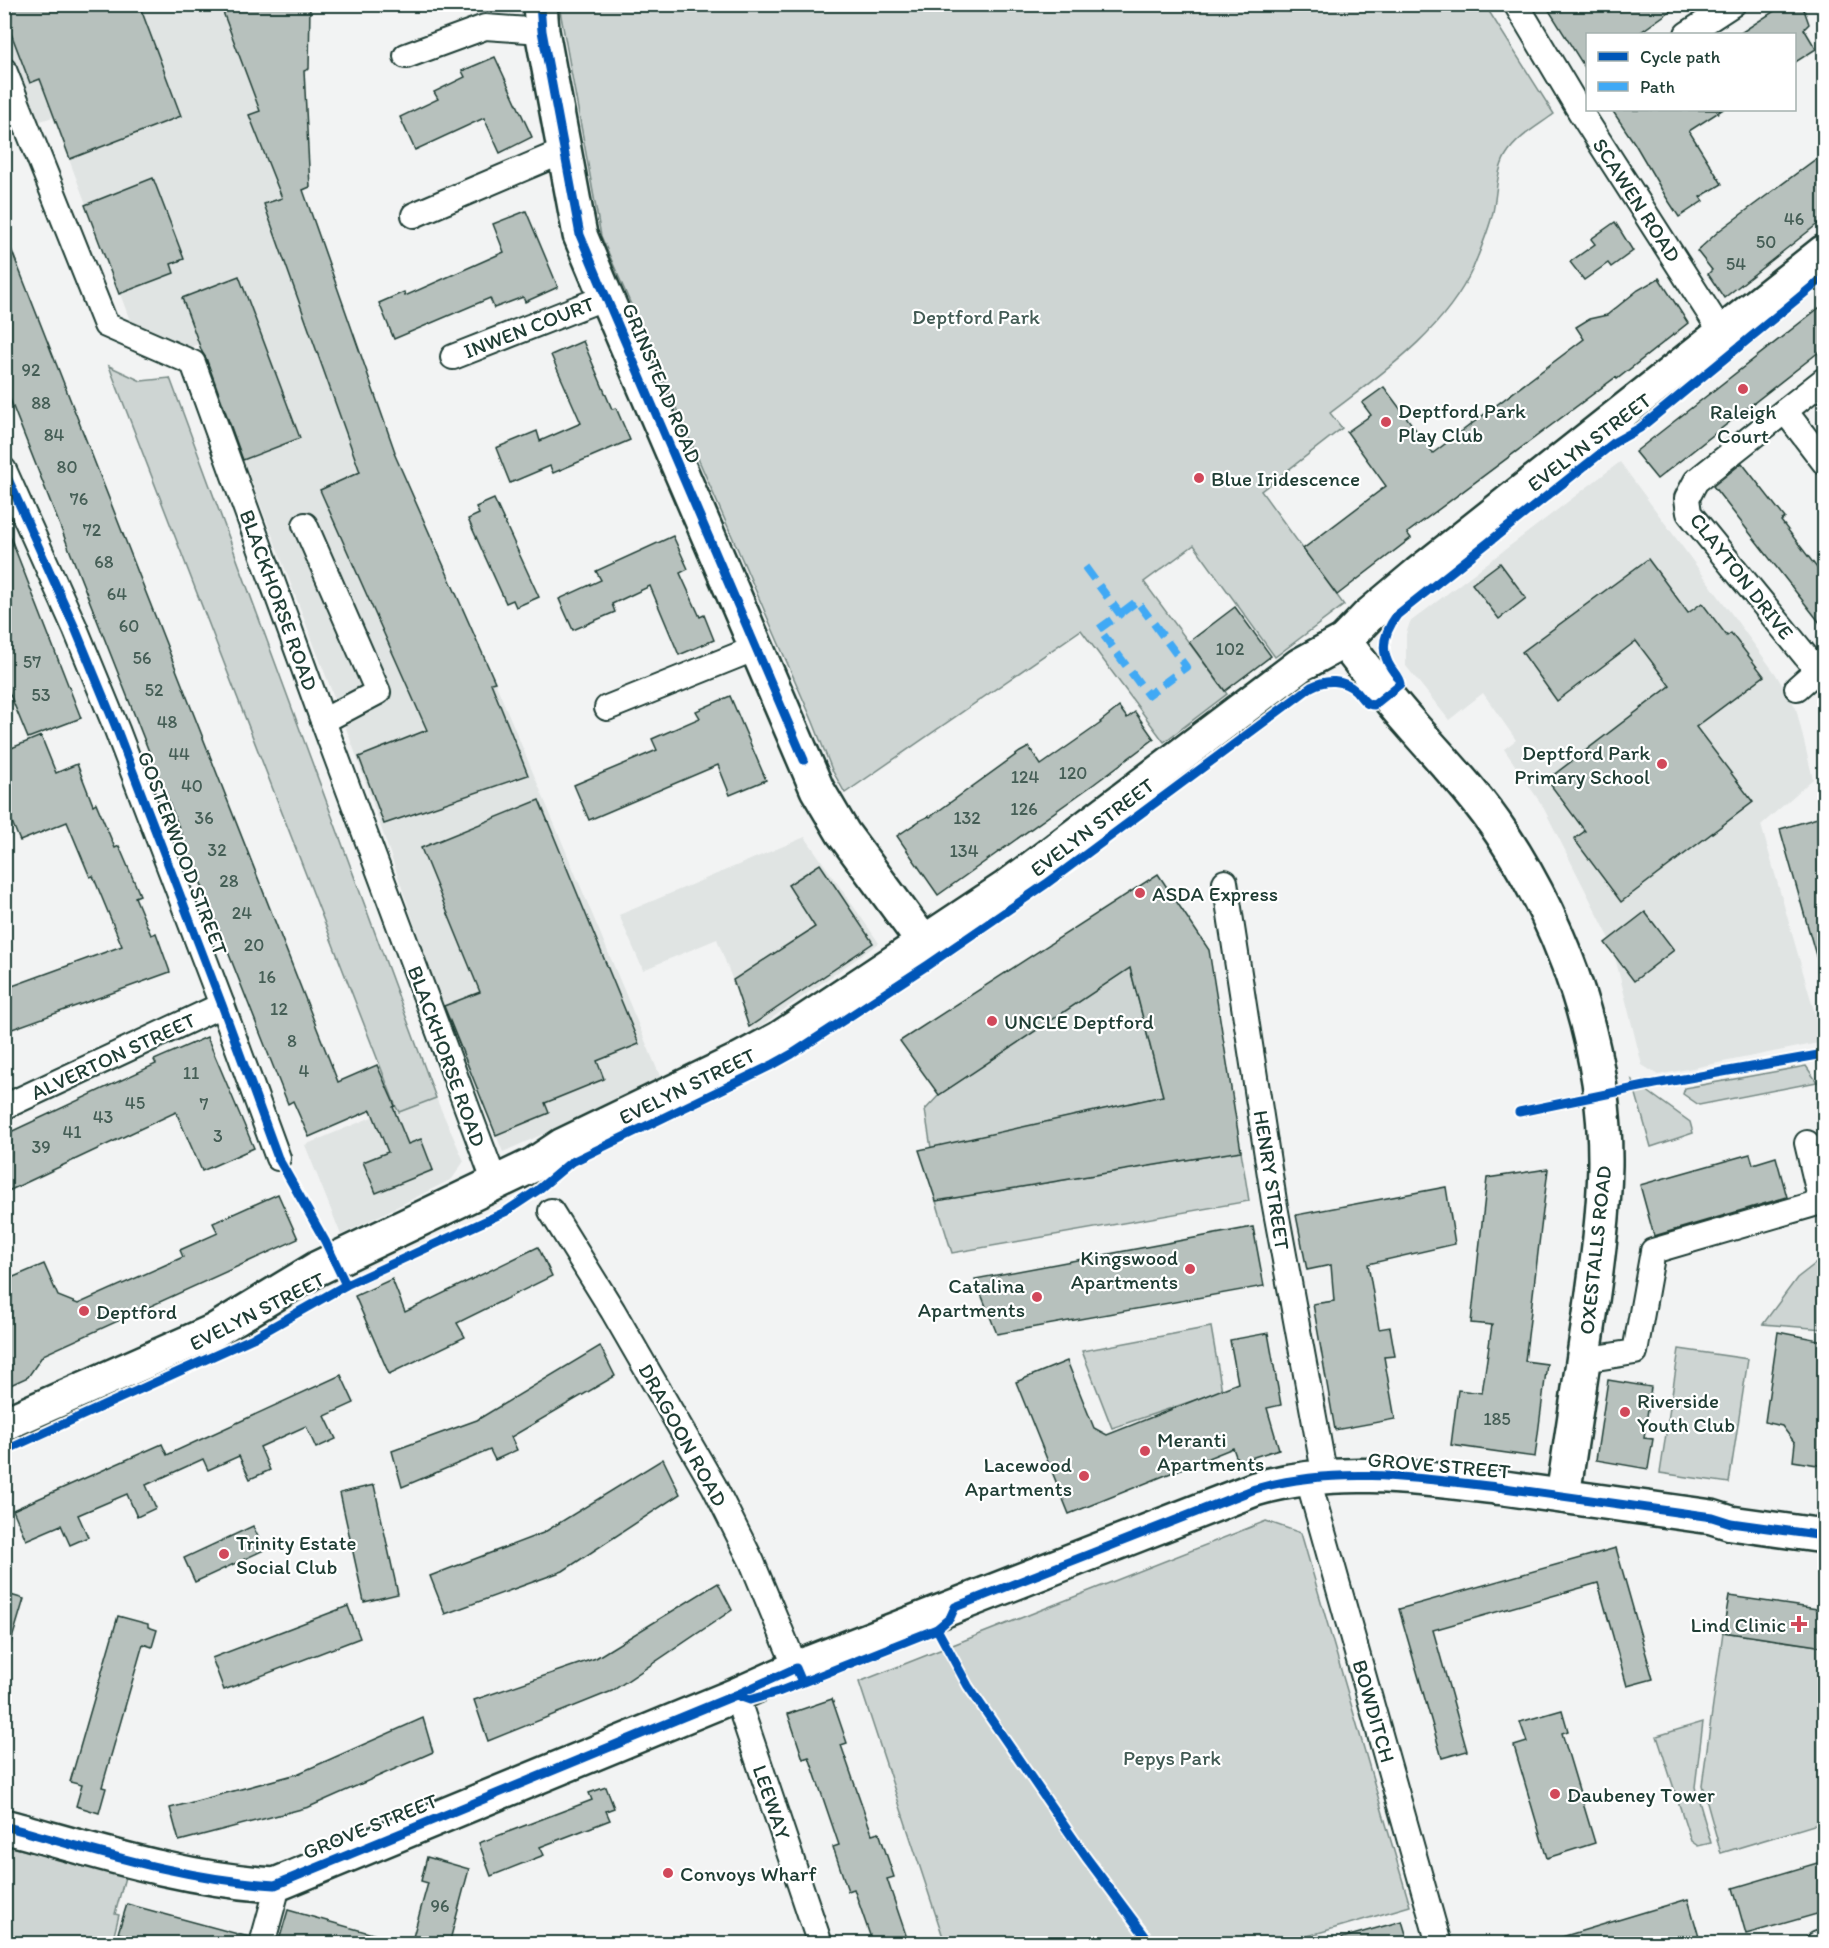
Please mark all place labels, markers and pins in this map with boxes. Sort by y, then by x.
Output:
marker: Raleigh Court [1736,382,1750,396]
place label: Deptford Park Play Club [1398,398,1526,447]
place label: Raleigh Court [1710,399,1776,448]
marker: Deptford Park Play Club [1379,415,1393,429]
place label: Blue Iridescence [1211,466,1360,491]
marker: Blue Iridescence [1192,471,1206,485]
place label: Deptford Park Primary School [1514,740,1650,789]
marker: Deptford Park Primary School [1655,757,1669,771]
place label: ASDA Express [1152,881,1278,906]
marker: ASDA Express [1133,886,1147,900]
place label: UNCLE Deptford [1004,1009,1154,1034]
marker: UNCLE Deptford [985,1014,999,1028]
place label: Kingswood Apartments [1071,1245,1178,1294]
marker: Kingswood Apartments [1183,1262,1197,1276]
place label: Catalina Apartments [918,1273,1025,1322]
marker: Catalina Apartments [1030,1290,1044,1304]
place label: Deptford [96,1299,177,1324]
marker: Deptford [77,1304,91,1318]
place label: Riverside Youth Club [1637,1388,1735,1437]
marker: Riverside Youth Club [1618,1405,1632,1419]
place label: Meranti Apartments [1157,1427,1264,1476]
marker: Meranti Apartments [1138,1444,1152,1458]
place label: Lacewood Apartments [965,1452,1073,1501]
marker: Lacewood Apartments [1077,1469,1091,1483]
place label: Trinity Estate Social Club [236,1530,357,1579]
marker: Trinity Estate Social Club [217,1547,231,1561]
place label: Lind Clinic [1691,1612,1786,1637]
marker: Lind Clinic [1790,1615,1808,1633]
place label: Daubeney Tower [1567,1782,1715,1807]
marker: Daubeney Tower [1548,1787,1562,1801]
place label: Convoys Wharf [680,1861,816,1886]
marker: Convoys Wharf [661,1866,675,1880]

